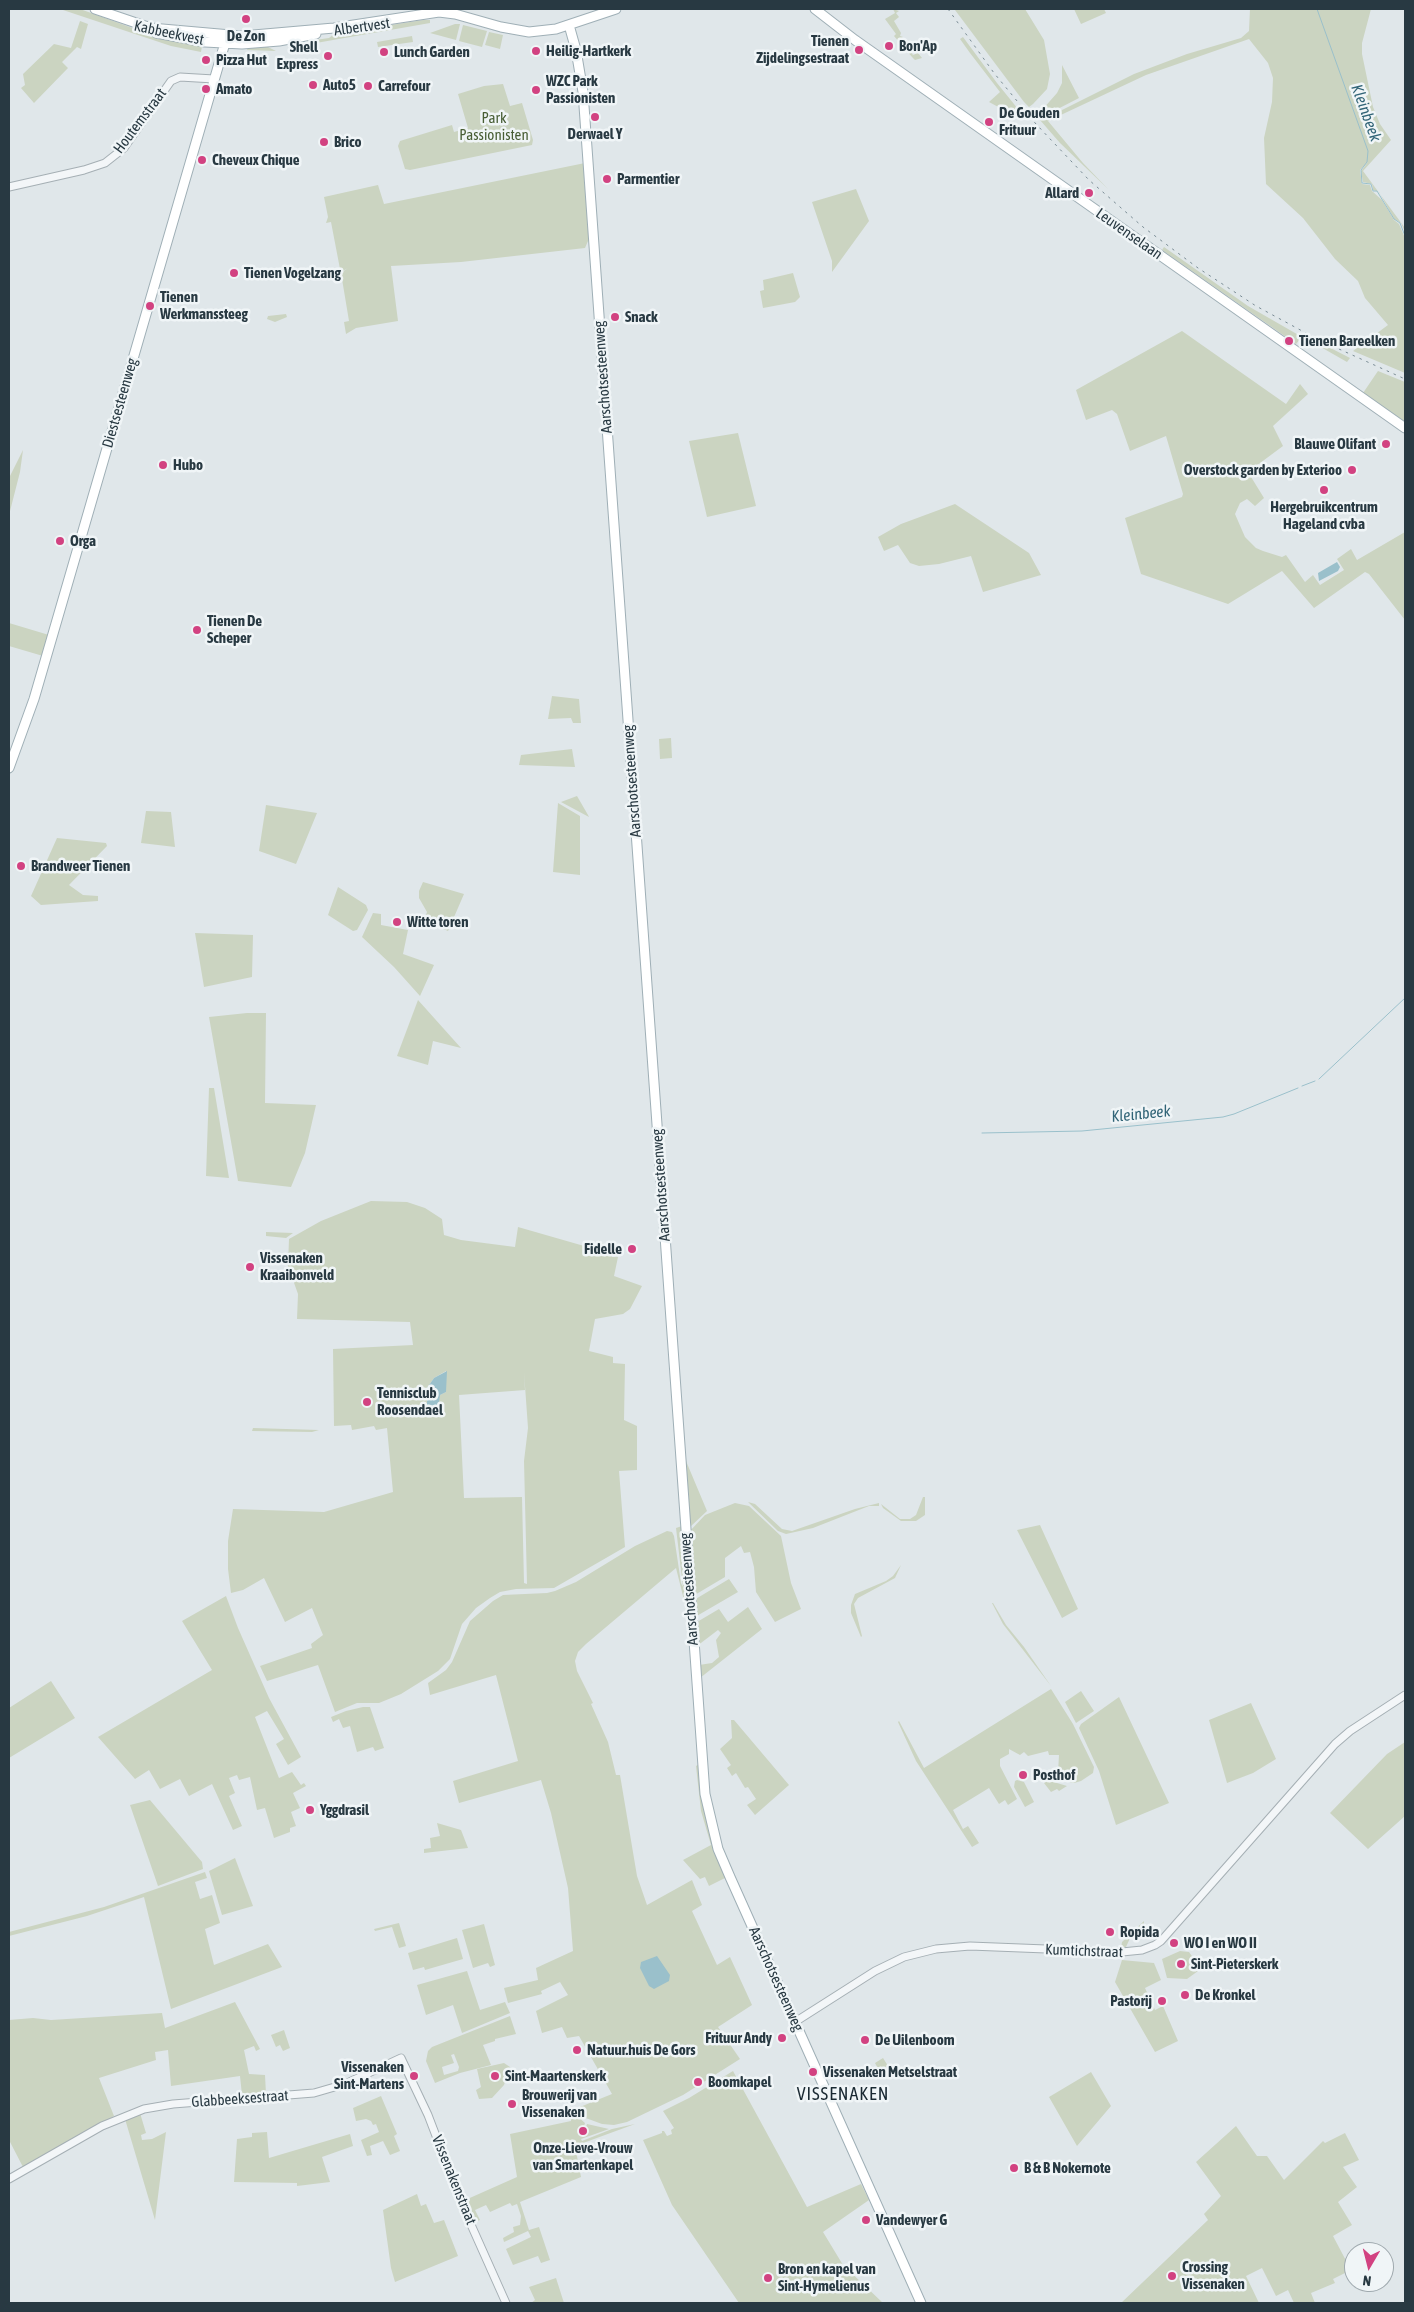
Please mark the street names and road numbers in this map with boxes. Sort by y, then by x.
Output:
street label: Albertvest [333,14,391,40]
street label: Kabbeekvest [132,17,206,49]
street label: Houtemstraat [110,85,170,157]
street label: Leuvenselaan [1092,204,1166,264]
street label: Aarschotsesteenweg [590,320,616,434]
street label: Diestsesteenweg [99,356,141,450]
street label: Aarschotsesteenweg [619,724,645,838]
street label: Aarschotsesteenweg [648,1128,674,1242]
street label: Aarschotsesteenweg [676,1532,702,1646]
street label: Aarschotsesteenweg [745,1924,807,2034]
street label: Kumtichstraat [1045,1941,1123,1961]
street label: Glabbeeksestraat [191,2087,289,2111]
street label: Vissenakenstraat [428,2133,480,2227]

